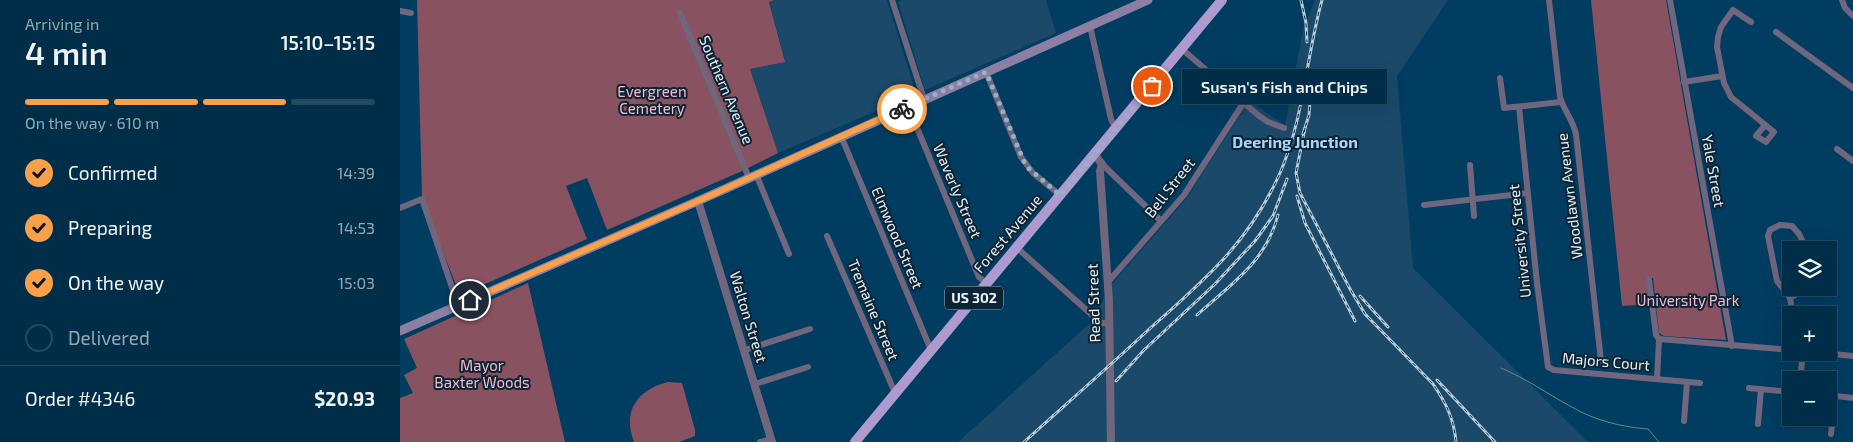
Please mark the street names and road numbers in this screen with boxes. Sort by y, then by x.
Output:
street label: Southern Avenue [696,33,758,146]
street label: Woodlawn Avenue [1552,132,1586,260]
street label: Yale Street [1699,133,1729,209]
street label: Waverly Street [930,141,986,241]
street label: Bell Street [1140,154,1198,221]
street label: University Street [1504,183,1534,299]
street label: Elmwood Street [868,184,928,292]
street label: Forest Avenue [969,190,1045,276]
street label: Tremaine Street [845,256,903,363]
street label: Read Street [1083,263,1103,343]
street label: Walton Street [727,269,771,365]
road number: US 302 [945,286,1003,310]
street label: Majors Court [1561,348,1651,375]

